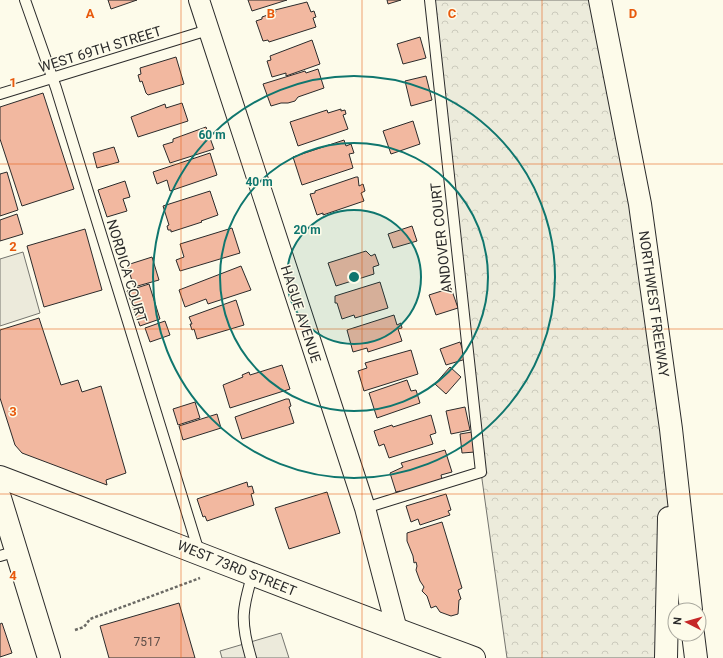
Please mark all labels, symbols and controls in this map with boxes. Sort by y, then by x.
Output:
text: A [86,6,95,21]
text: B [267,6,275,21]
text: C [448,6,457,21]
text: D [629,6,637,21]
street label: WEST 69TH STREET [37,23,164,75]
text: 1 [9,75,17,90]
text: 60 m [198,128,226,142]
text: 40 m [245,175,273,189]
street label: ANDOVER COURT [427,181,455,294]
street label: NORDICA COURT [104,217,151,325]
text: 20 m [293,223,321,237]
street label: NORTHWEST FREEWAY [636,230,672,379]
text: 2 [9,239,17,254]
street label: HAGUE AVENUE [278,263,324,365]
centre of rings [347,270,361,284]
text: 3 [9,404,17,419]
street label: WEST 73RD STREET [175,537,299,599]
text: 4 [9,568,17,583]
north arrow [667,602,707,642]
text: N [671,616,684,626]
house number: 7517 [134,635,161,649]

